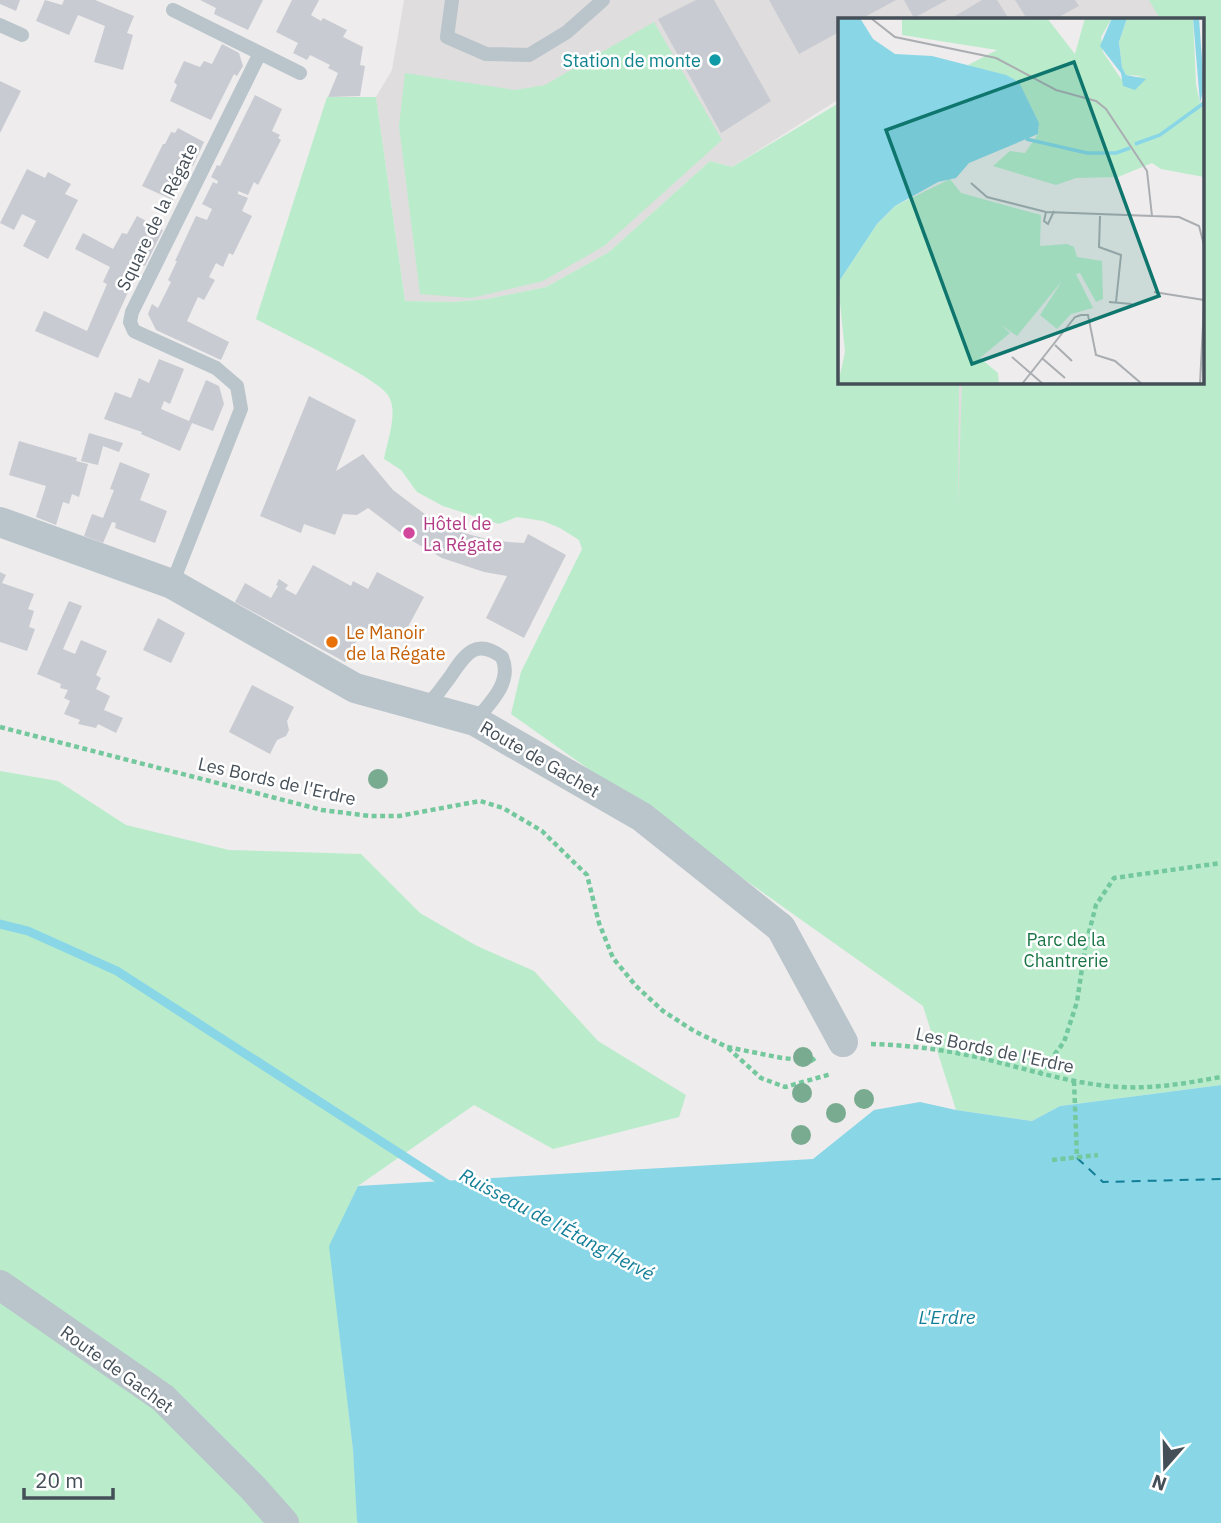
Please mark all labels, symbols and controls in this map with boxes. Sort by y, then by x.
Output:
inset map [838,18,1204,383]
place label: Station de monte [563,49,701,72]
marker: Station de monte [707,52,723,68]
street label: Square de la Régate [111,139,203,294]
place label: Hôtel de La Régate [423,512,502,556]
marker: Hôtel de La Régate [401,525,417,541]
place label: Le Manoir de la Régate [346,621,446,665]
marker: Le Manoir de la Régate [324,634,340,650]
street label: Route de Gachet [476,716,604,802]
street label: Les Bords de l'Erdre [196,752,358,810]
park label: Parc de la Chantrerie [1024,928,1109,972]
street label: Les Bords de l'Erdre [914,1022,1076,1078]
water label: Ruisseau de l'Étang Hervé [456,1162,659,1286]
water label: L'Erdre [919,1305,976,1329]
street label: Route de Gachet [56,1320,178,1418]
north arrow [1130,1432,1200,1502]
scale bar [24,1456,114,1500]
text: 20 m [35,1466,84,1494]
text: N [1149,1469,1170,1497]

